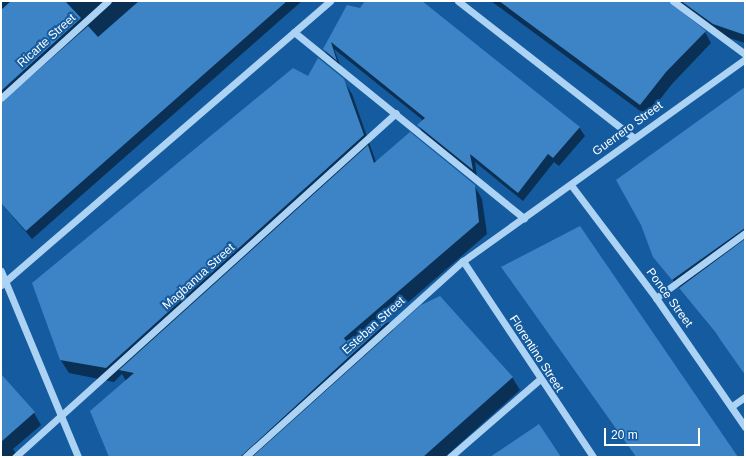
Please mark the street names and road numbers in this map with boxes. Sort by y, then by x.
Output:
street label: Ricarte Street [15,11,79,71]
street label: Guerrero Street [590,99,666,159]
street label: Magbanua Street [160,241,238,313]
street label: Ponce Street [643,266,695,330]
street label: Esteban Street [340,294,408,358]
street label: Florentino Street [506,313,566,395]

